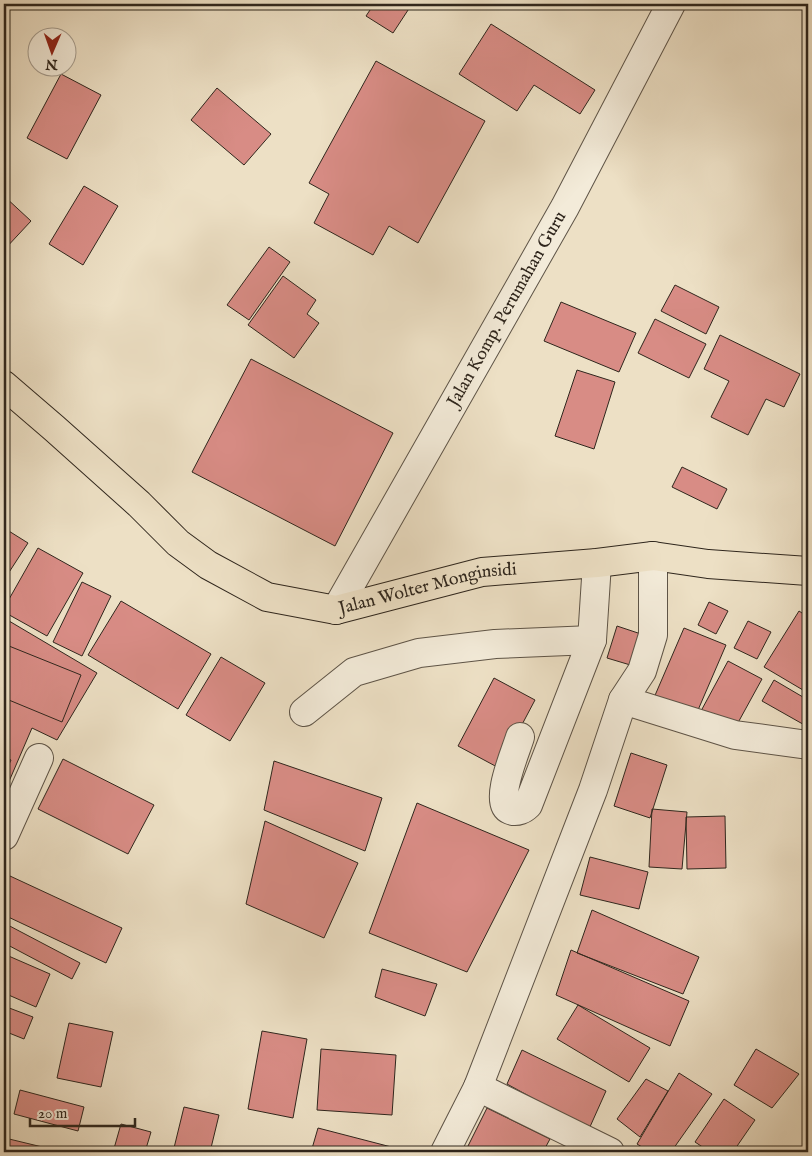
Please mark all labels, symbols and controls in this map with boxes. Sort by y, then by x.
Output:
north arrow [28,28,78,78]
text: N [45,55,59,73]
street label: Jalan Komp. Perumahan Guru [441,207,572,413]
street label: Jalan Wolter Monginsidi [334,558,518,621]
scale bar [30,1096,135,1128]
text: 20 m [38,1104,68,1123]

